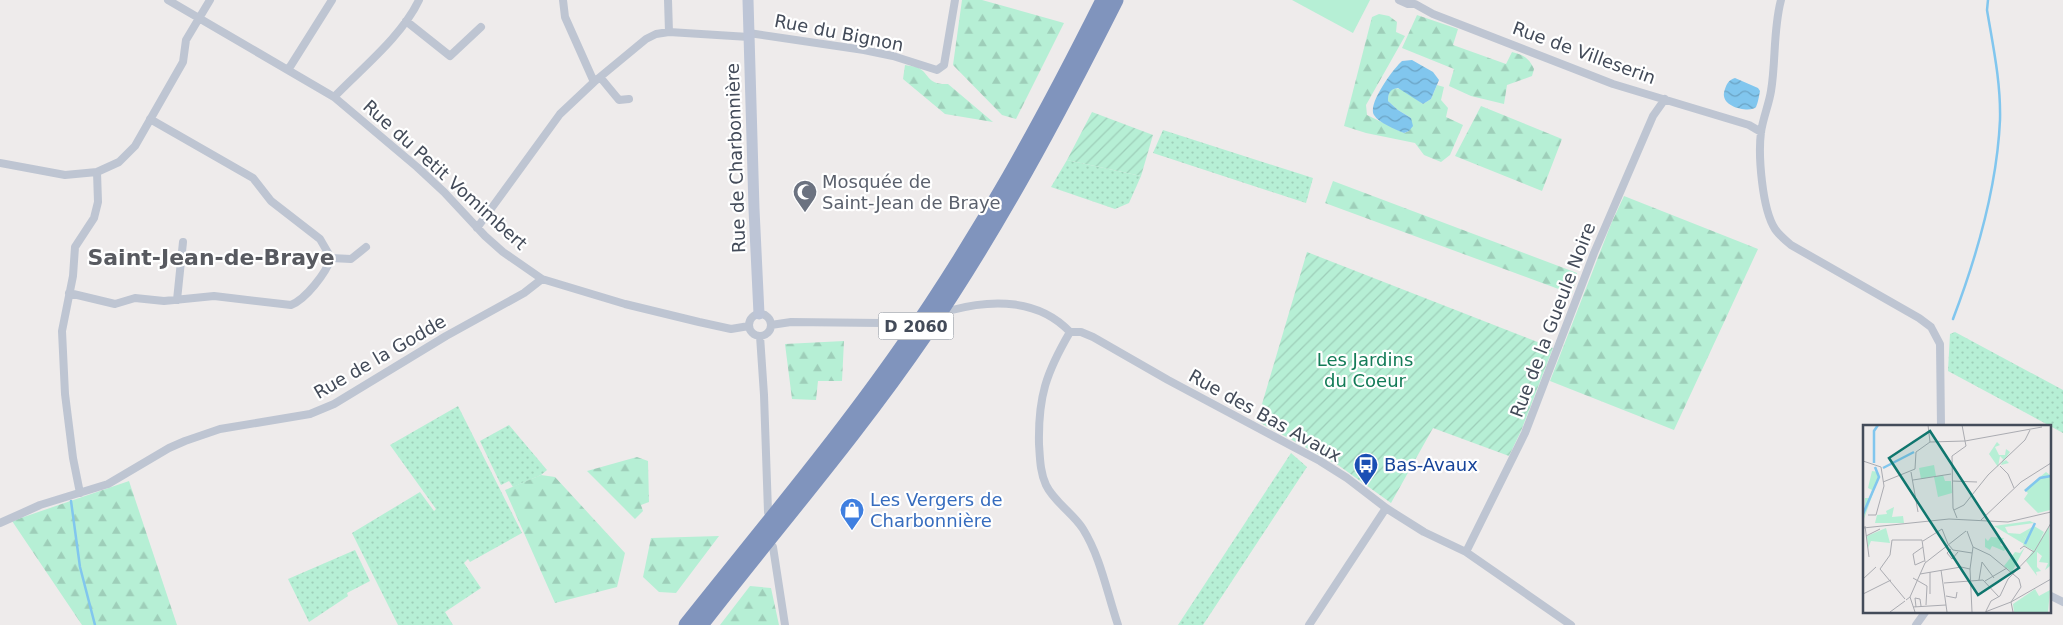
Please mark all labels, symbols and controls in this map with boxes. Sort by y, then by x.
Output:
street label: Rue du Bignon [773,10,905,55]
street label: Rue de Villeserin [1510,17,1658,88]
street label: Rue de Charbonnière [722,63,749,253]
street label: Rue du Petit Vomimbert [359,95,532,254]
place label: Mosquée de Saint-Jean de Braye [822,171,1001,213]
mosque icon: Mosquée de Saint-Jean de Braye [792,179,818,213]
street label: Rue de la Gueule Noire [1506,219,1599,420]
district label: Saint-Jean-de-Braye [87,245,335,270]
street label: Rue de la Godde [310,310,449,403]
road number: D 2060 [878,312,954,340]
park label: Les Jardins du Coeur [1317,349,1413,391]
street label: Rue des Bas Avaux [1185,365,1345,466]
inset map [1863,425,2050,612]
bus stop icon: Bas-Avaux [1353,452,1379,486]
place label: Bas-Avaux [1384,454,1478,475]
place label: Les Vergers de Charbonnière [870,489,1002,531]
shop icon: Les Vergers de Charbonnière [839,497,865,531]

